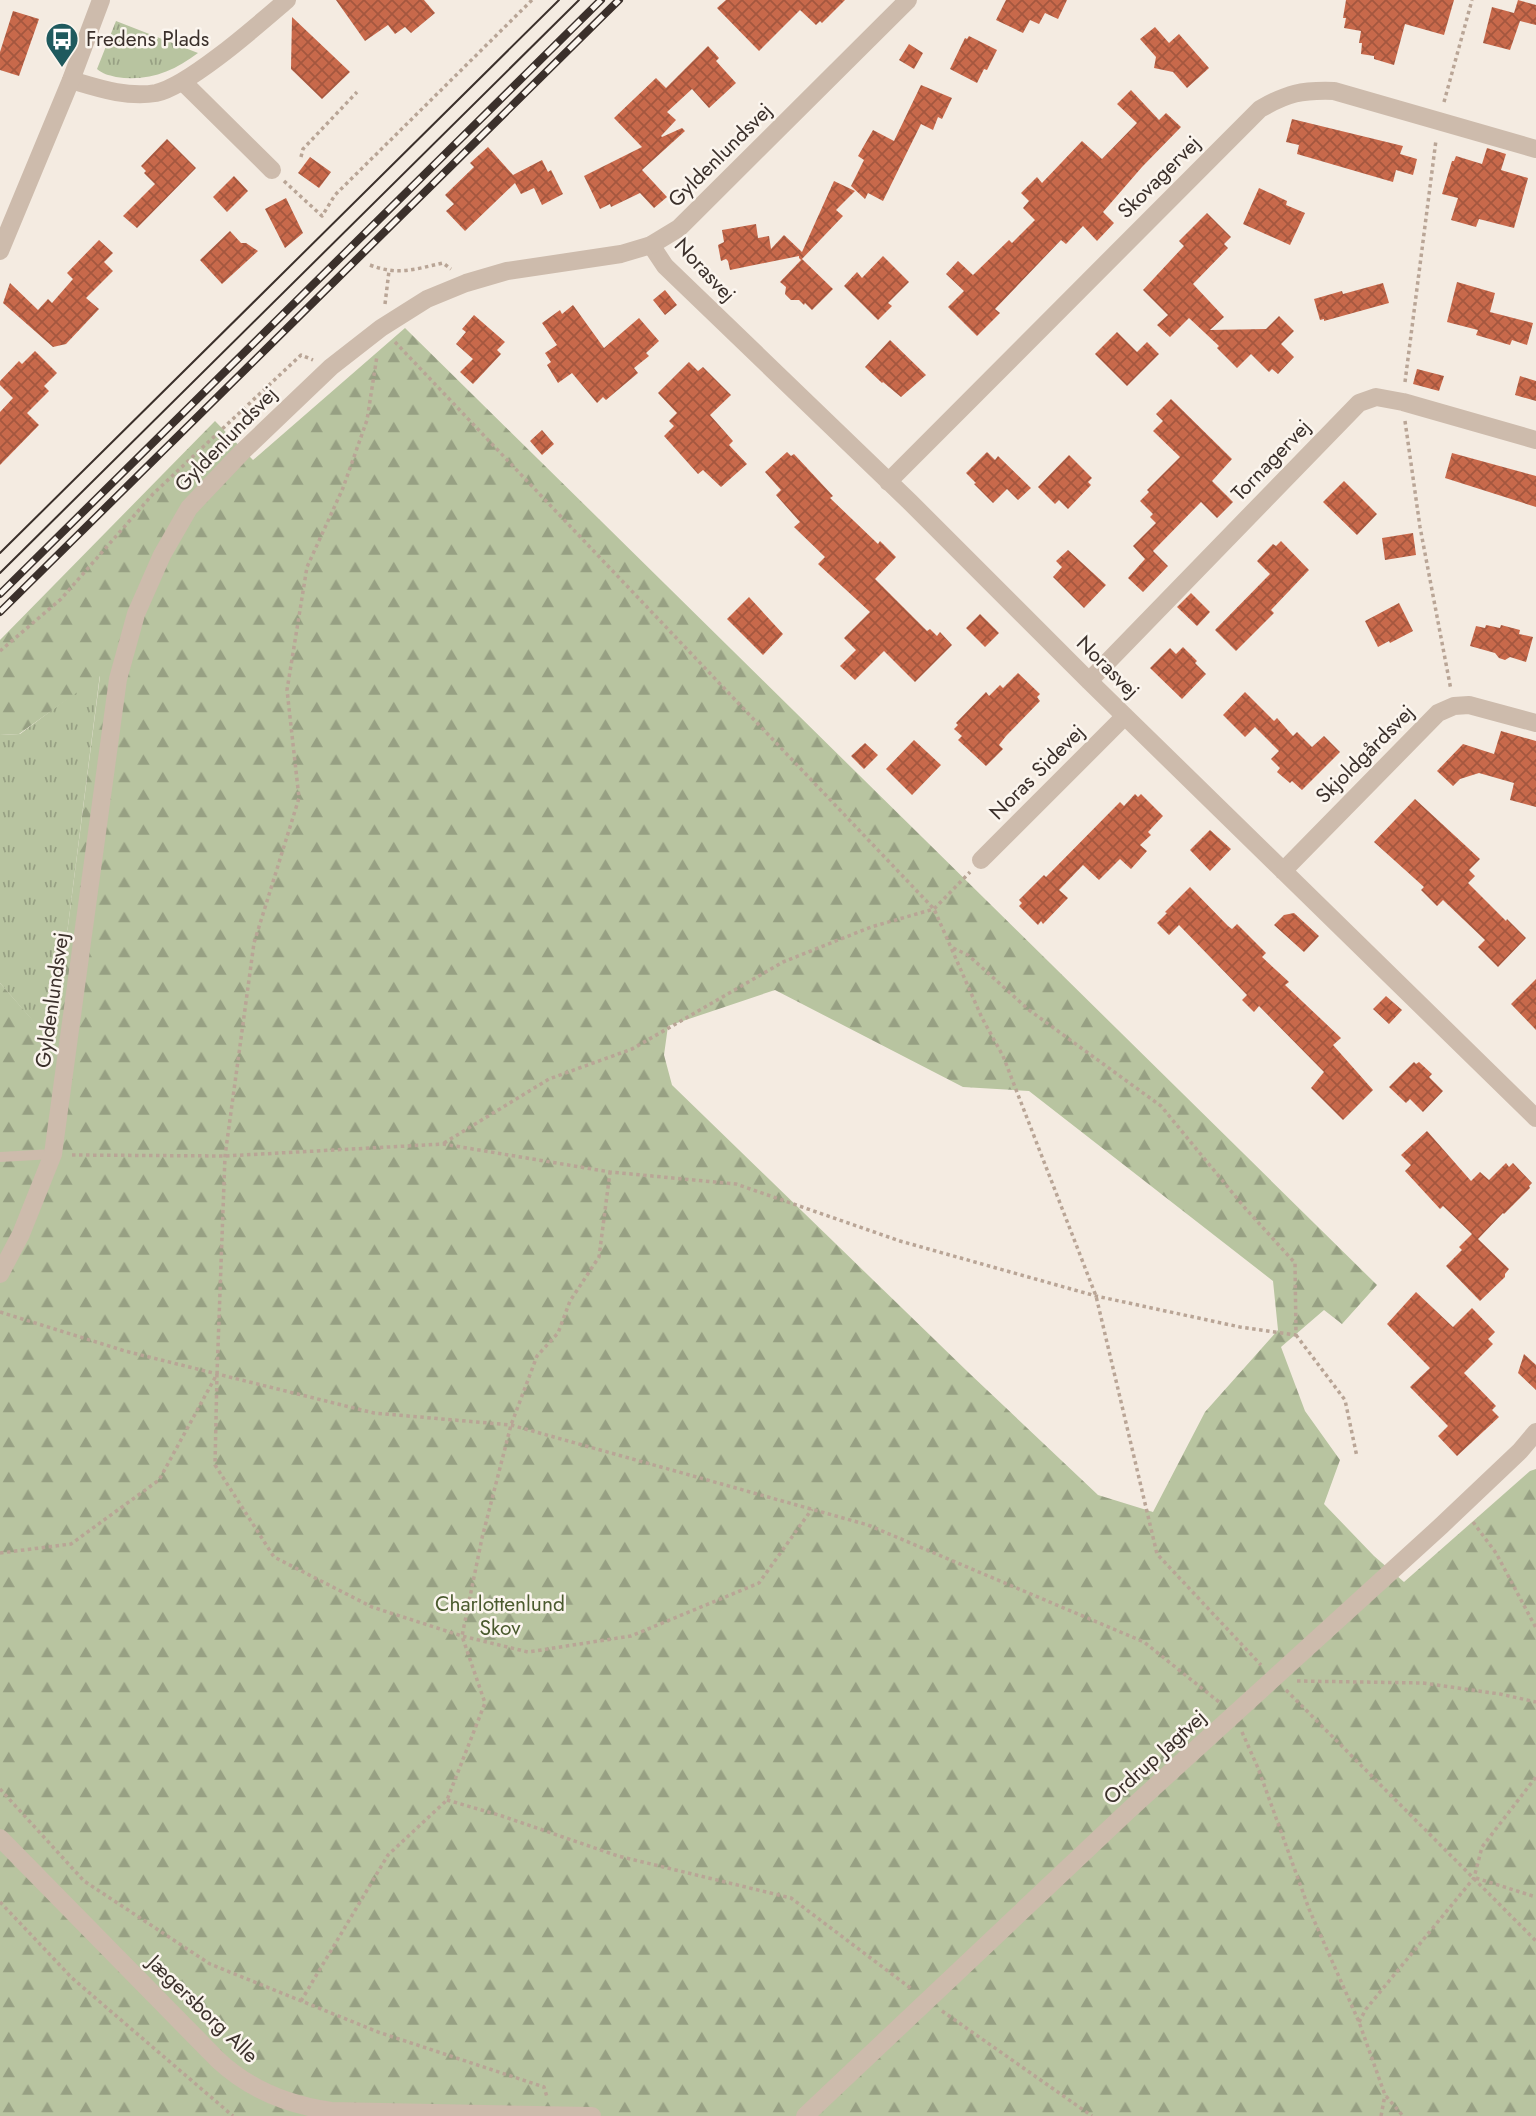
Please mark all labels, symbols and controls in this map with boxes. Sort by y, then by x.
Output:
bus stop icon: Fredens Plads [43,20,81,69]
place label: Fredens Plads [86,24,209,54]
street label: Gyldenlundsvej [661,96,779,214]
street label: Skovagervej [1111,129,1207,225]
street label: Norasvej [667,231,743,309]
street label: Gyldenlundsvej [168,379,284,499]
street label: Tornagervej [1224,413,1318,507]
street label: Norasvej [1070,629,1146,705]
street label: Skjoldgårdsvej [1309,698,1421,810]
street label: Noras Sidevej [982,717,1092,827]
street label: Gyldenlundsvej [28,930,76,1070]
park label: Charlottenlund Skov [435,1589,565,1643]
street label: Ordrup Jagtvej [1097,1703,1213,1811]
street label: Jægersborg Alle [139,1946,265,2070]

